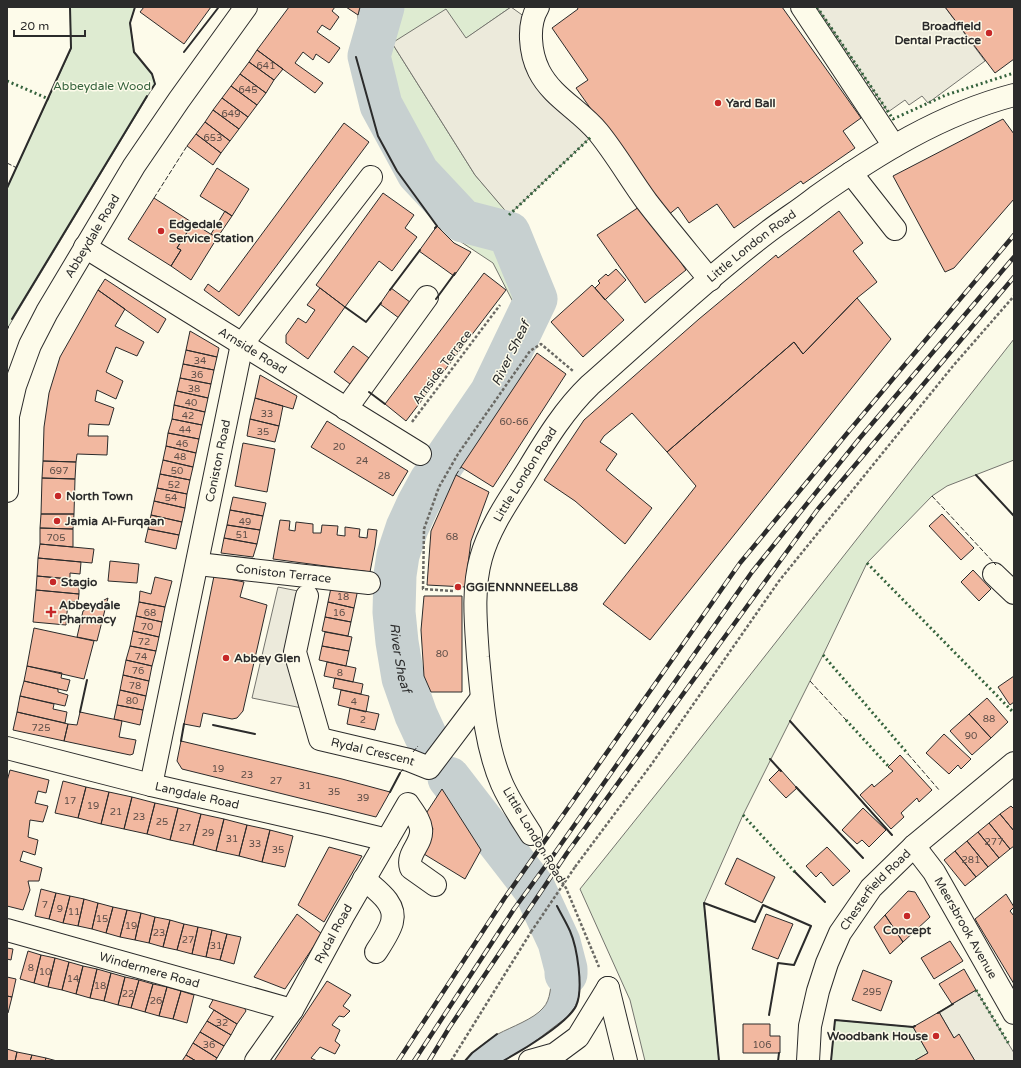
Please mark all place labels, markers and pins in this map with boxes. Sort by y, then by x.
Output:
place label: Broadfield Dental Practice [894,19,981,47]
marker: Broadfield Dental Practice [984,28,994,38]
place label: Yard Ball [726,96,776,110]
marker: Yard Ball [713,98,723,108]
place label: Edgedale Service Station [169,217,254,245]
marker: Edgedale Service Station [156,226,166,236]
place label: North Town [66,489,133,503]
marker: North Town [53,491,63,501]
place label: Jamia Al-Furqaan [64,514,164,529]
marker: Jamia Al-Furqaan [52,516,62,526]
place label: Stagio [61,575,97,590]
marker: Stagio [48,577,58,587]
place label: GGIENNNNEELL88 [466,580,578,594]
marker: GGIENNNNEELL88 [453,582,463,592]
place label: Abbeydale Pharmacy [59,598,120,627]
marker: Abbeydale Pharmacy [46,607,56,617]
place label: Abbey Glen [234,651,301,666]
marker: Abbey Glen [221,653,231,663]
marker: Concept [902,911,912,921]
place label: Concept [883,923,931,938]
place label: Woodbank House [827,1029,928,1043]
marker: Woodbank House [931,1031,941,1041]

